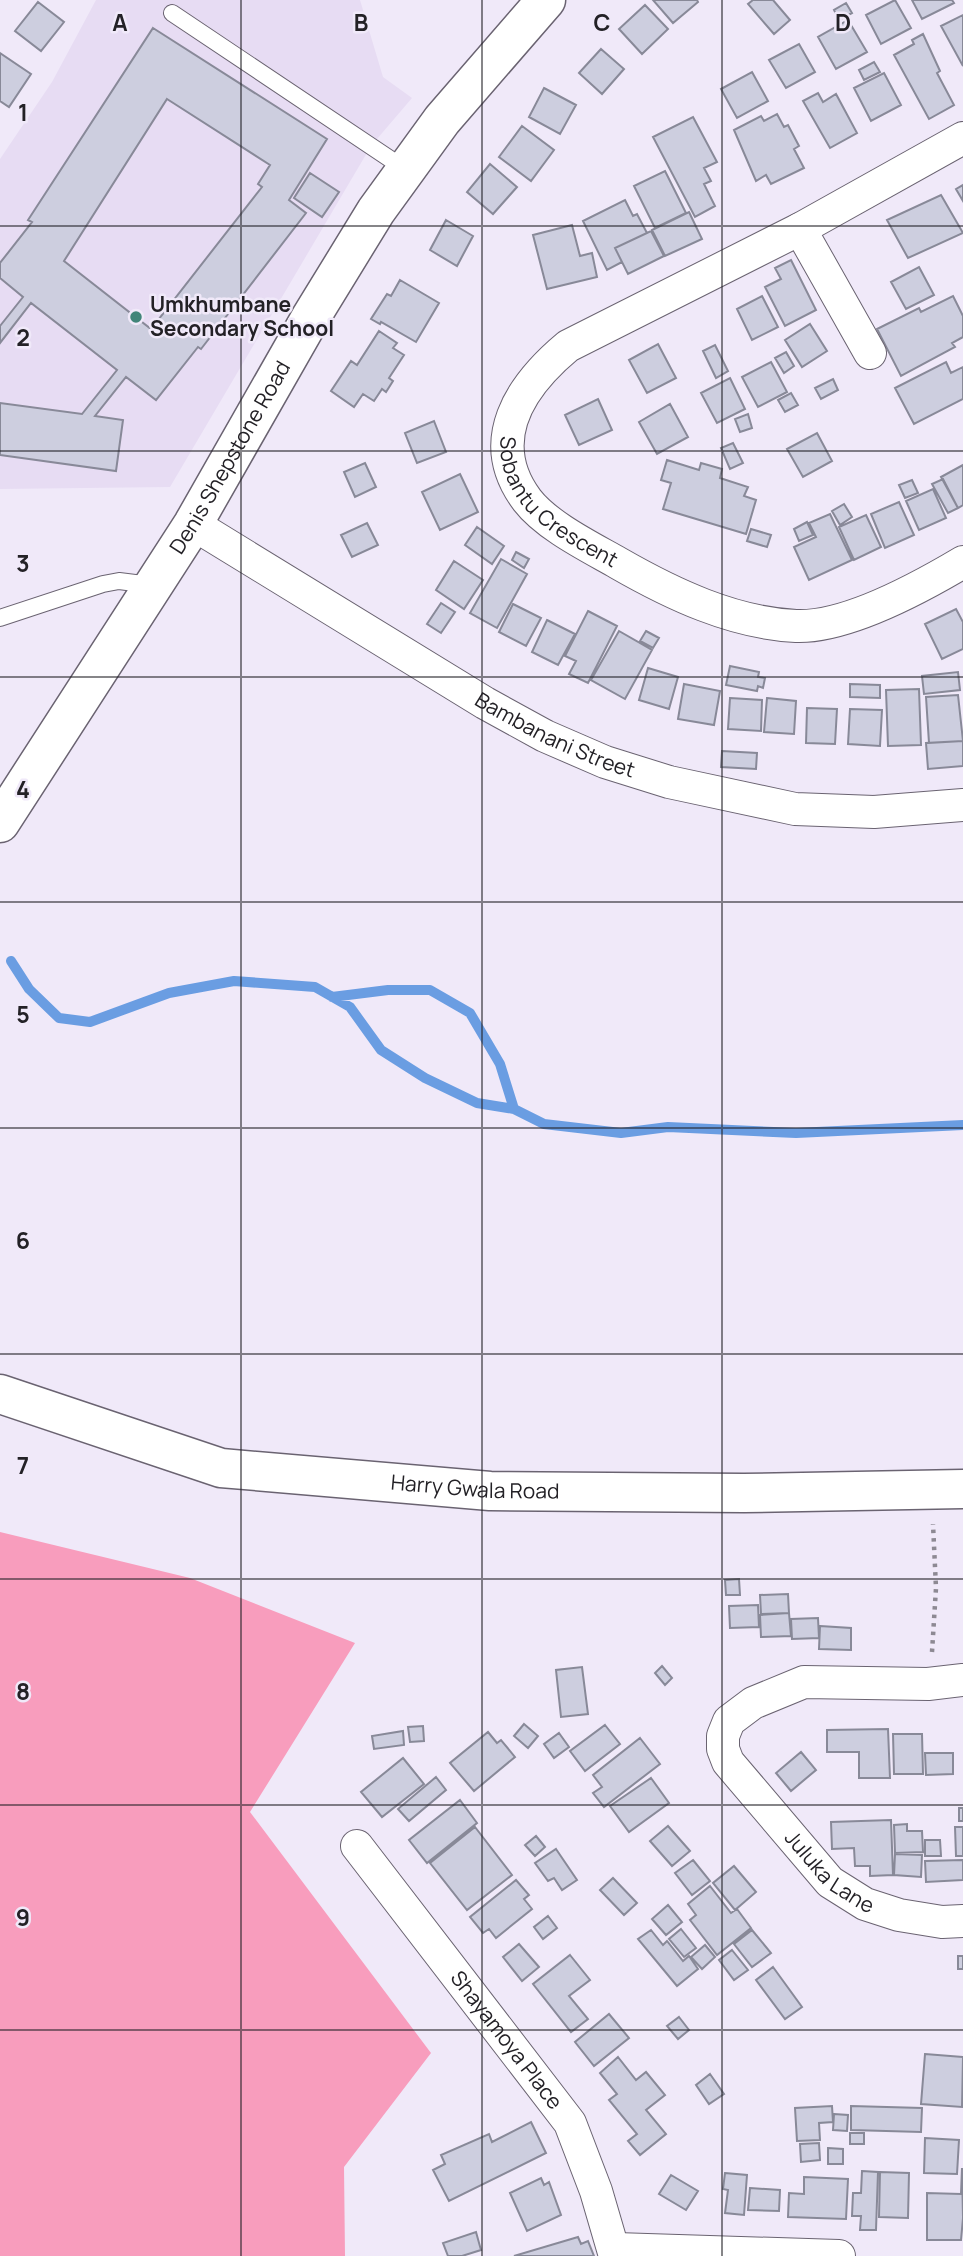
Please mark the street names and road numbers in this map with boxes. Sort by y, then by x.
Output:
street label: Denis Shepstone Road [162,355,296,559]
street label: Sobantu Crescent [494,436,623,573]
street label: Bambanani Street [470,685,639,784]
street label: Harry Gwala Road [390,1468,560,1505]
street label: Juluka Lane [779,1824,877,1919]
street label: Shayamoya Place [445,1964,569,2115]

